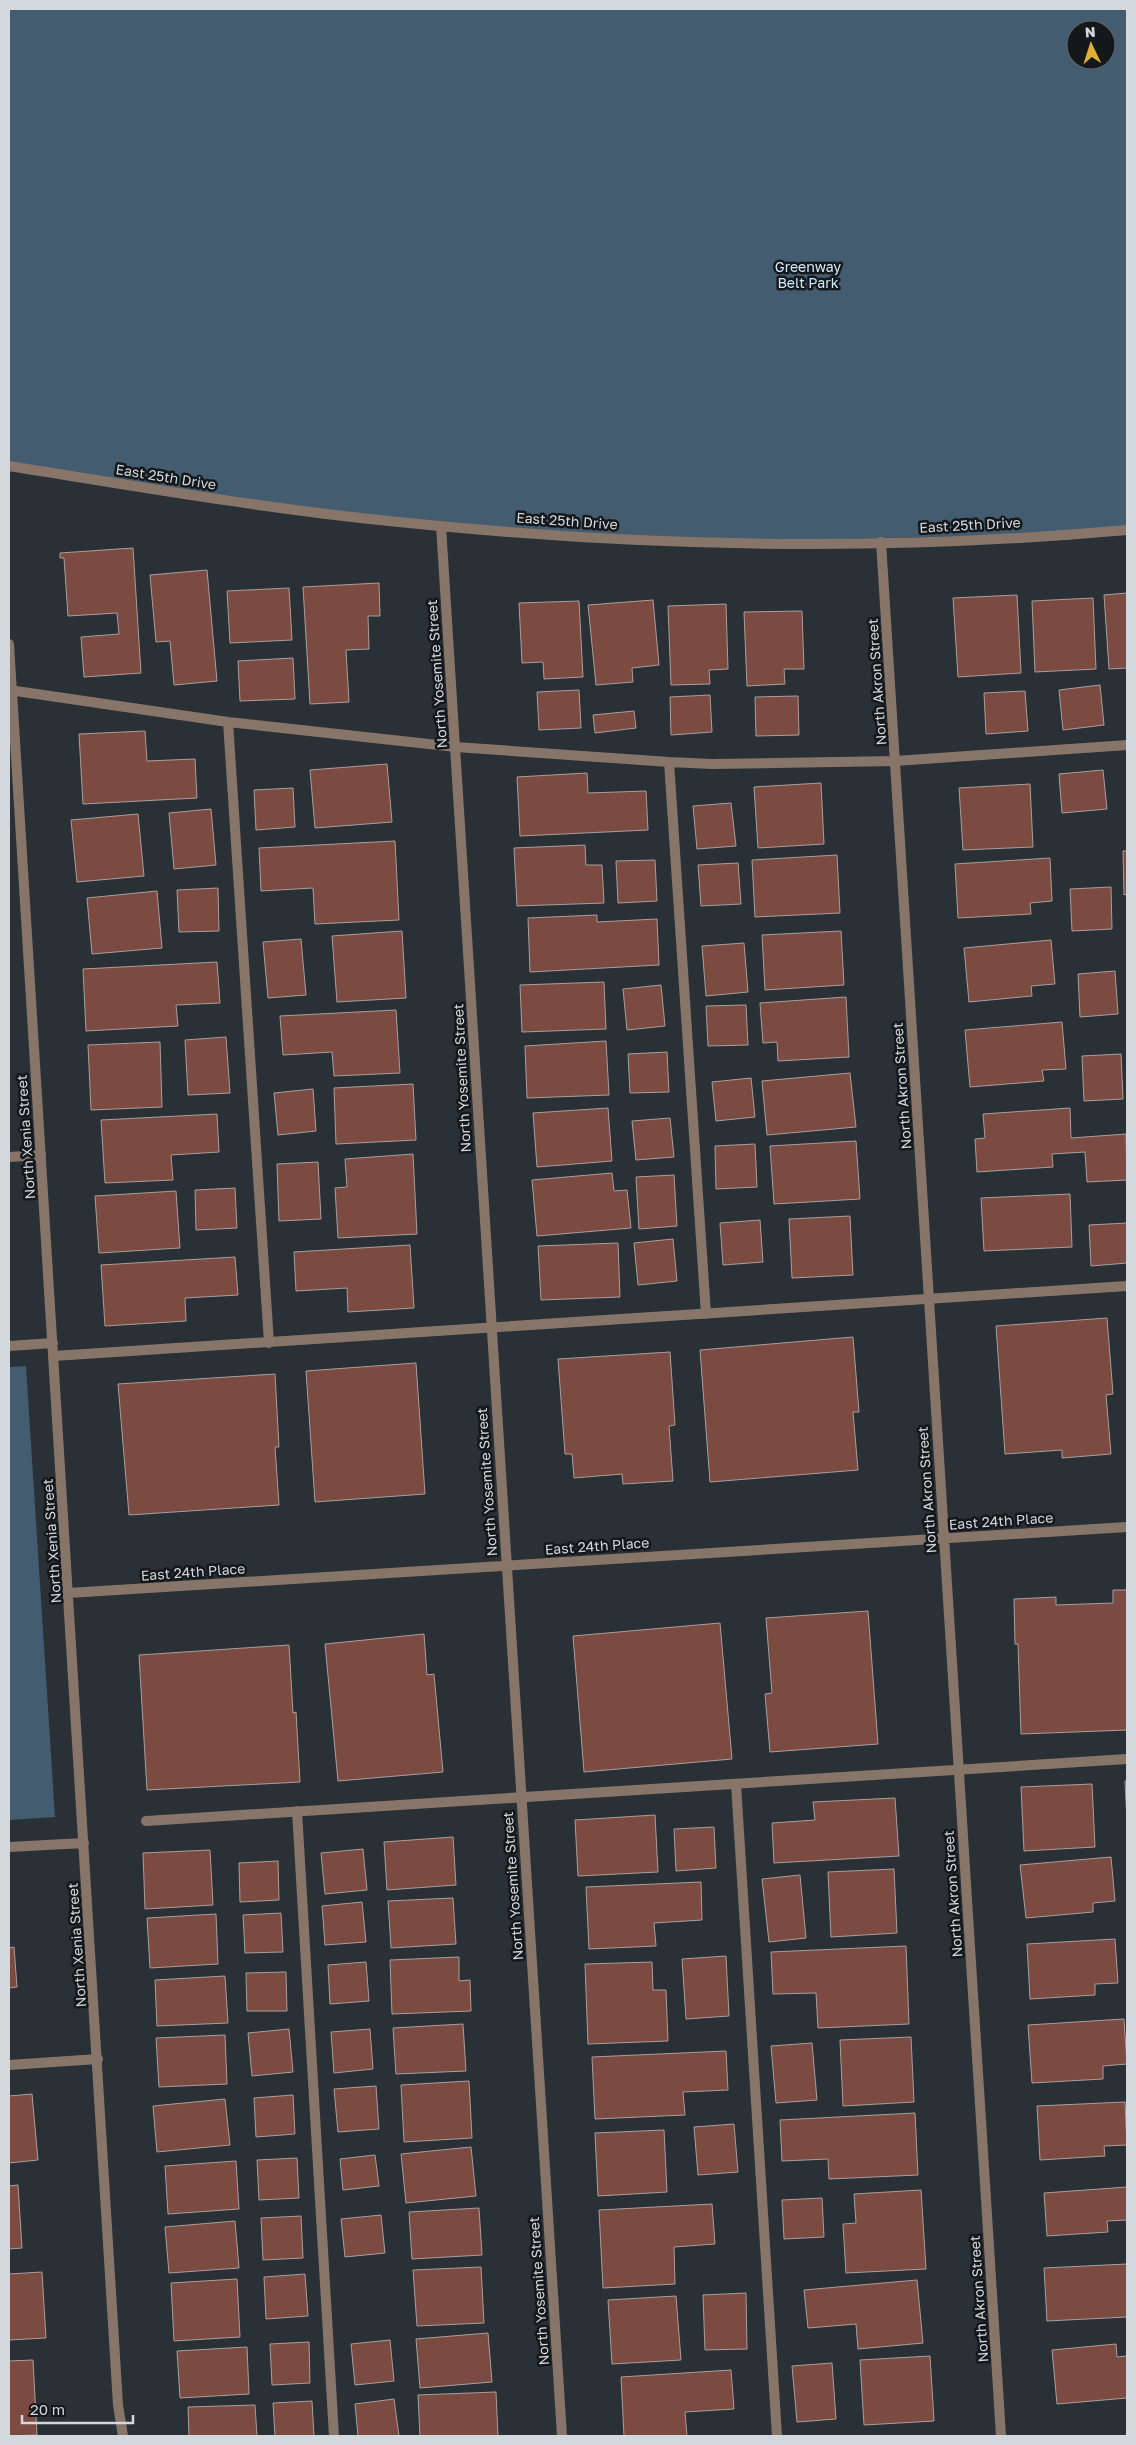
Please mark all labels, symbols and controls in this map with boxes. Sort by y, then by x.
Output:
north arrow [1066,20,1116,70]
text: N [1084,23,1096,40]
park label: Greenway Belt Park [775,258,841,291]
street label: East 25th Drive [115,460,218,493]
street label: East 25th Drive [516,508,618,533]
street label: East 25th Drive [919,513,1021,536]
street label: North Yosemite Street [423,599,450,749]
street label: North Akron Street [864,618,889,746]
street label: North Yosemite Street [449,1003,474,1153]
street label: North Akron Street [889,1022,914,1150]
street label: North Xenia Street [13,1074,38,1200]
street label: North Yosemite Street [473,1407,500,1557]
street label: North Akron Street [914,1426,939,1554]
street label: North Xenia Street [39,1478,64,1604]
street label: East 24th Place [948,1508,1054,1533]
street label: East 24th Place [544,1533,650,1558]
street label: East 24th Place [140,1559,246,1584]
street label: North Yosemite Street [499,1811,526,1961]
street label: North Akron Street [940,1830,965,1958]
street label: North Xenia Street [64,1882,89,2008]
street label: North Yosemite Street [525,2216,552,2366]
street label: North Akron Street [966,2235,991,2363]
scale bar [22,2392,134,2424]
text: 20 m [30,2400,65,2418]

